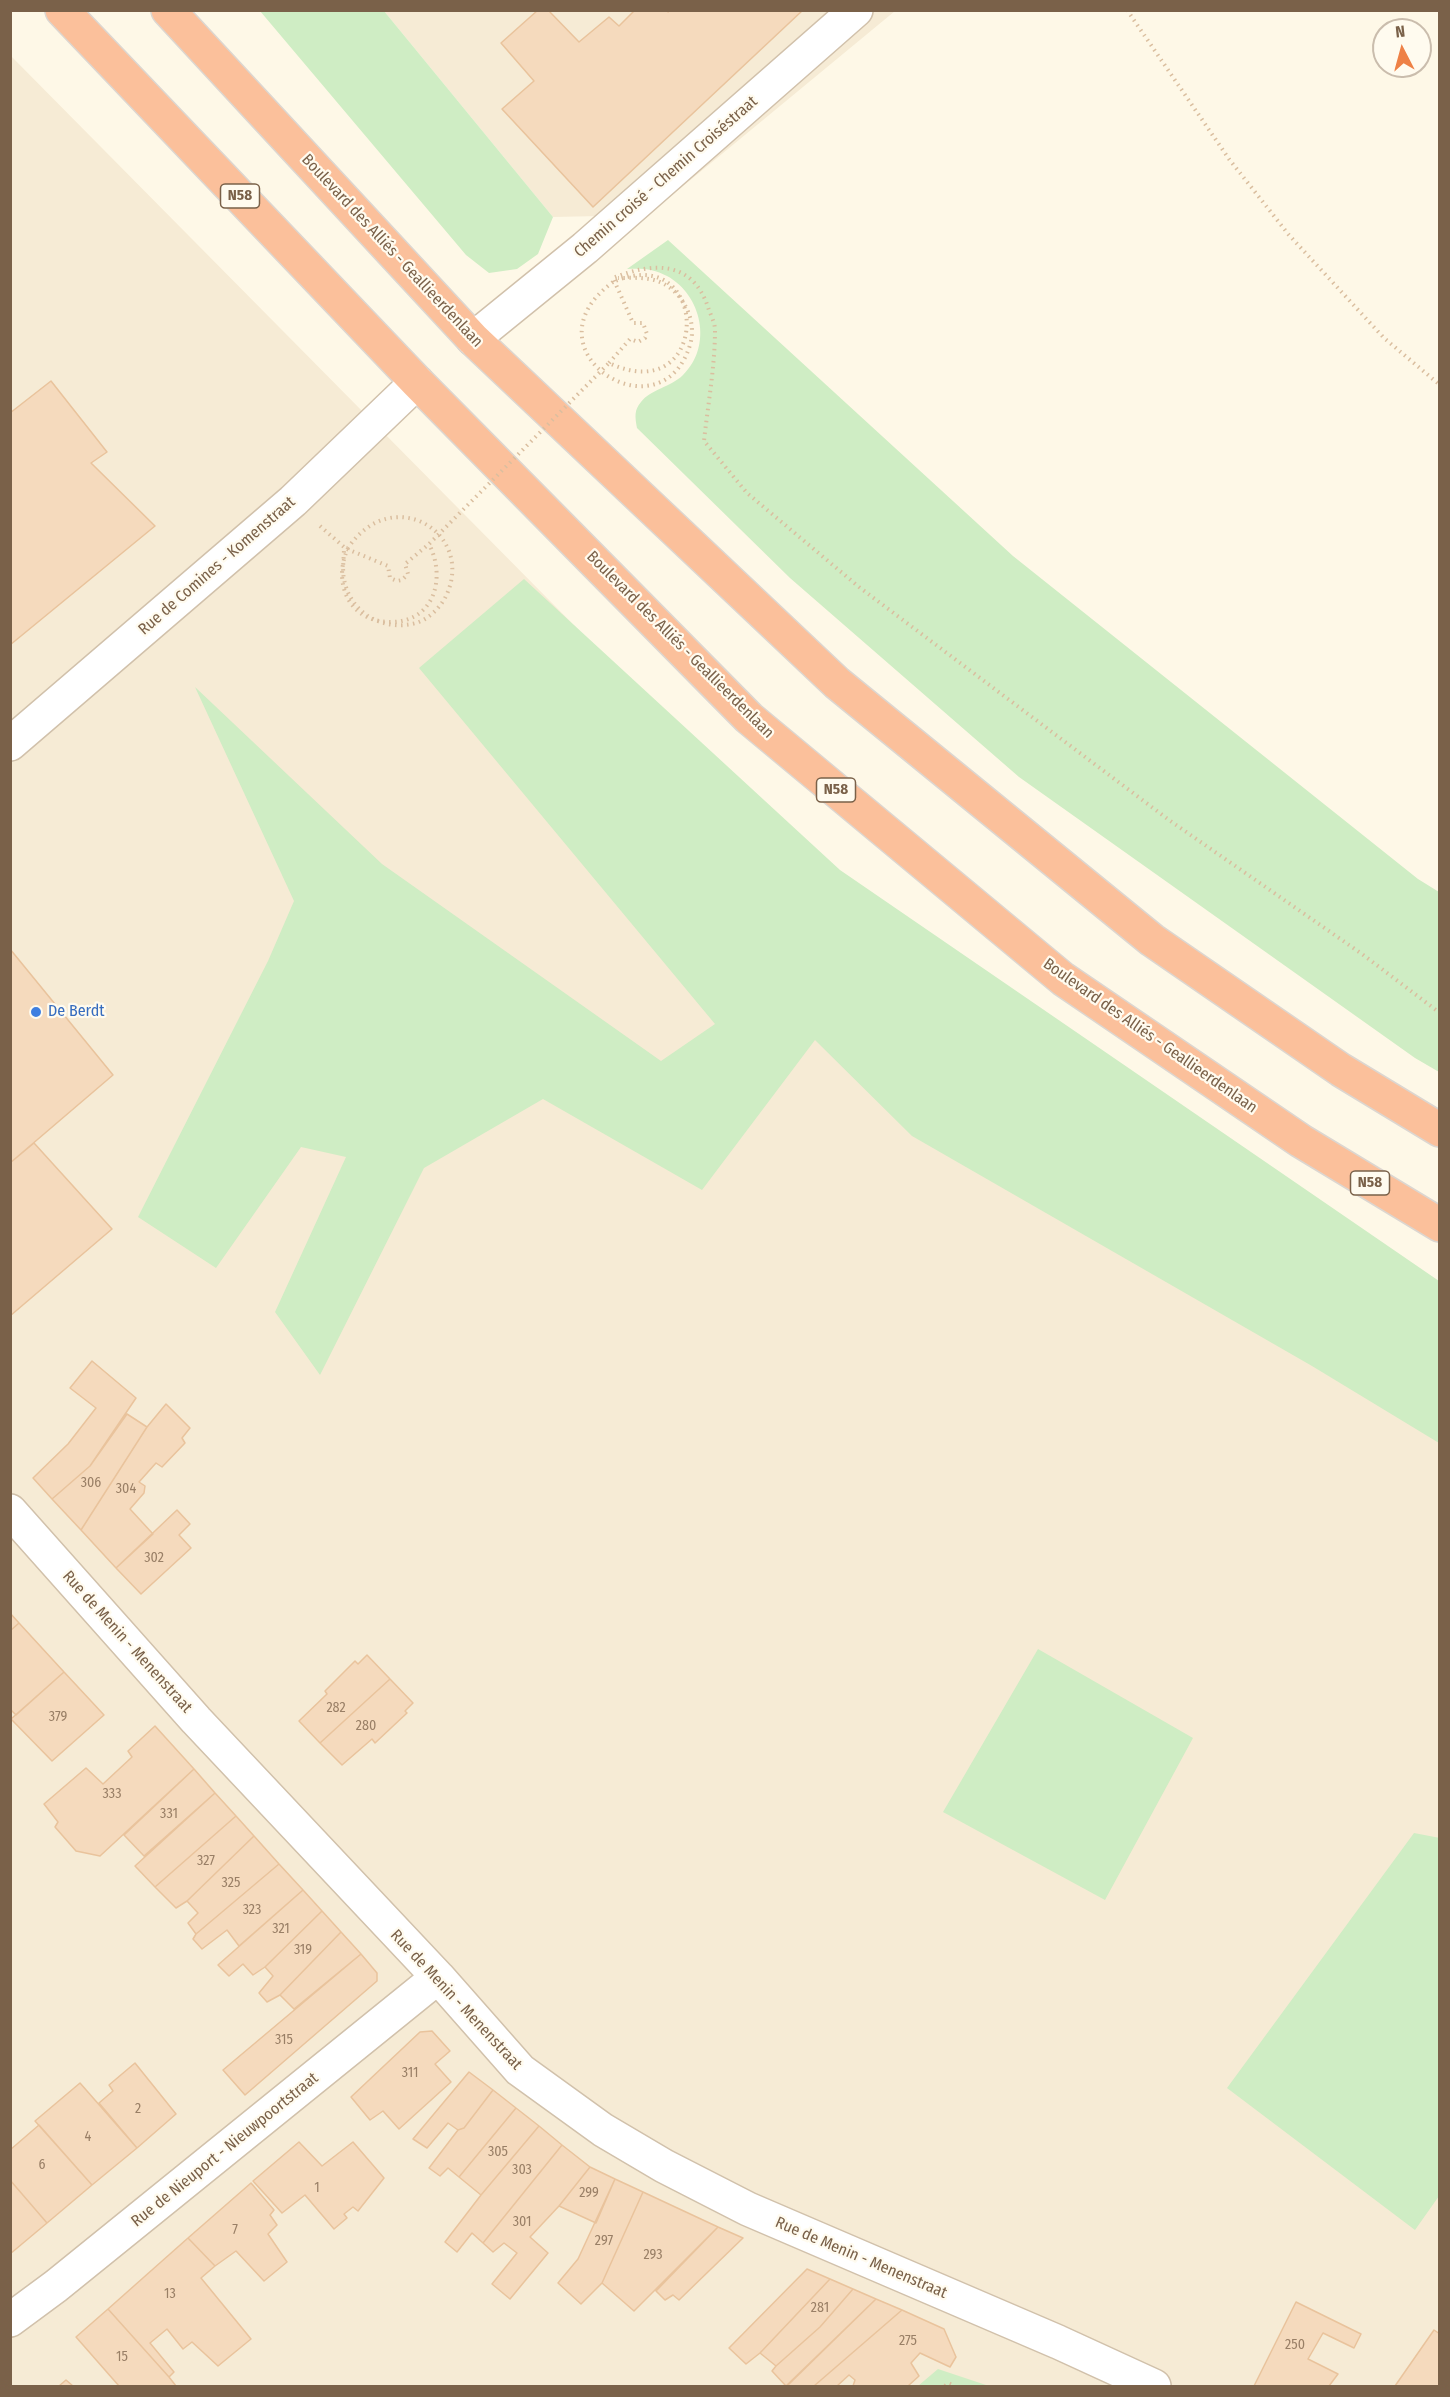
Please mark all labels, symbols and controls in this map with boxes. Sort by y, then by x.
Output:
north arrow [1372,18,1432,78]
text: N [1395,22,1406,42]
street label: Chemin croisé - Chemin Croiséstraat [570,92,762,262]
street label: Boulevard des Alliés - Geallieerdenlaan [297,150,487,352]
road number: N58 [220,184,260,208]
street label: Rue de Comines - Komenstraat [135,493,299,639]
street label: Boulevard des Alliés - Geallieerdenlaan [582,547,778,743]
road number: N58 [816,778,856,802]
street label: Boulevard des Alliés - Geallieerdenlaan [1039,954,1261,1118]
place label: De Berdt [48,1002,105,1022]
marker: De Berdt [29,1005,43,1019]
road number: N58 [1350,1171,1390,1195]
house number: 306 [81,1475,101,1491]
house number: 304 [116,1481,136,1497]
house number: 302 [144,1550,164,1566]
street label: Rue de Menin - Menenstraat [58,1567,196,1717]
house number: 282 [326,1700,346,1716]
house number: 379 [49,1709,67,1725]
house number: 280 [356,1718,376,1734]
house number: 333 [103,1786,121,1802]
house number: 331 [160,1806,178,1822]
house number: 327 [197,1853,215,1869]
house number: 325 [222,1875,240,1891]
house number: 323 [243,1902,261,1918]
house number: 321 [272,1921,290,1937]
street label: Rue de Menin - Menenstraat [386,1926,526,2074]
house number: 319 [294,1942,312,1958]
house number: 315 [275,2032,293,2048]
house number: 311 [402,2065,418,2081]
street label: Rue de Nieuport - Nieuwpoortstraat [128,2069,322,2231]
house number: 2 [135,2101,141,2117]
house number: 4 [85,2129,91,2145]
house number: 305 [488,2144,508,2160]
house number: 6 [39,2157,45,2173]
house number: 303 [512,2162,532,2178]
house number: 1 [314,2180,320,2196]
house number: 299 [579,2185,599,2201]
street label: Rue de Menin - Menenstraat [772,2213,950,2303]
house number: 301 [513,2214,531,2230]
house number: 7 [232,2222,238,2238]
house number: 297 [595,2233,613,2249]
house number: 293 [644,2247,662,2263]
house number: 13 [164,2286,176,2302]
house number: 281 [811,2300,829,2316]
house number: 275 [899,2333,917,2349]
house number: 250 [1285,2337,1305,2353]
house number: 15 [116,2349,128,2365]

